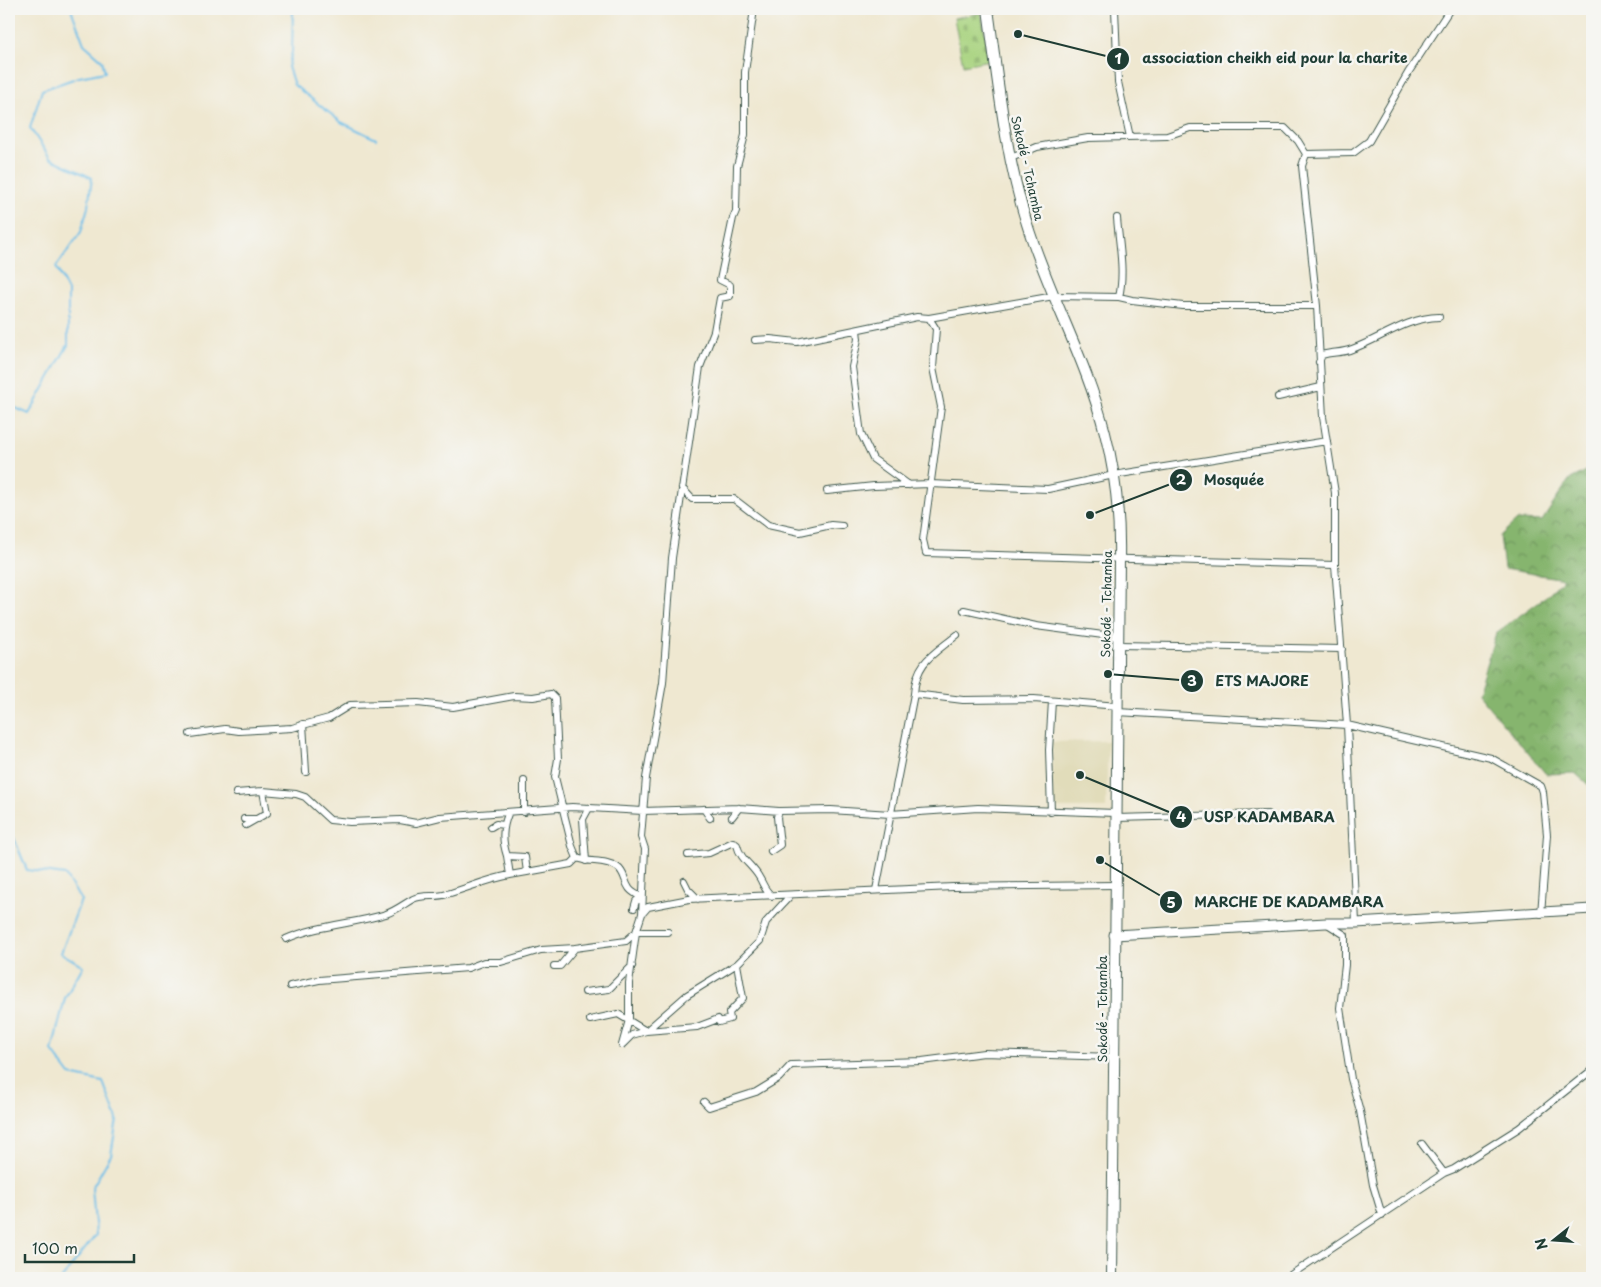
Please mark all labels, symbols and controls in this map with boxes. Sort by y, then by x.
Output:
callout: association cheikh eid pour la charite [1106,44,1419,73]
text: 1 [1114,46,1122,69]
text: association cheikh eid pour la charite [1142,47,1408,68]
street label: Sokodé - Tchamba [1007,114,1049,223]
callout: Mosquée [1169,465,1274,494]
text: 2 [1176,467,1187,490]
text: Mosquée [1204,469,1265,490]
street label: Sokodé - Tchamba [1096,550,1116,658]
callout: ETS MAJORE [1180,667,1319,696]
text: 3 [1187,668,1197,691]
text: ETS MAJORE [1215,670,1309,691]
callout: USP KADAMBARA [1169,802,1344,831]
text: 4 [1176,804,1186,827]
text: USP KADAMBARA [1203,806,1335,827]
callout: MARCHE DE KADAMBARA [1159,888,1394,917]
text: 5 [1166,890,1176,913]
text: MARCHE DE KADAMBARA [1194,891,1384,912]
street label: Sokodé - Tchamba [1093,955,1111,1063]
north arrow [1528,1214,1578,1264]
scale bar [25,1232,134,1264]
text: 100 m [32,1236,78,1259]
text: N [1529,1236,1553,1252]

